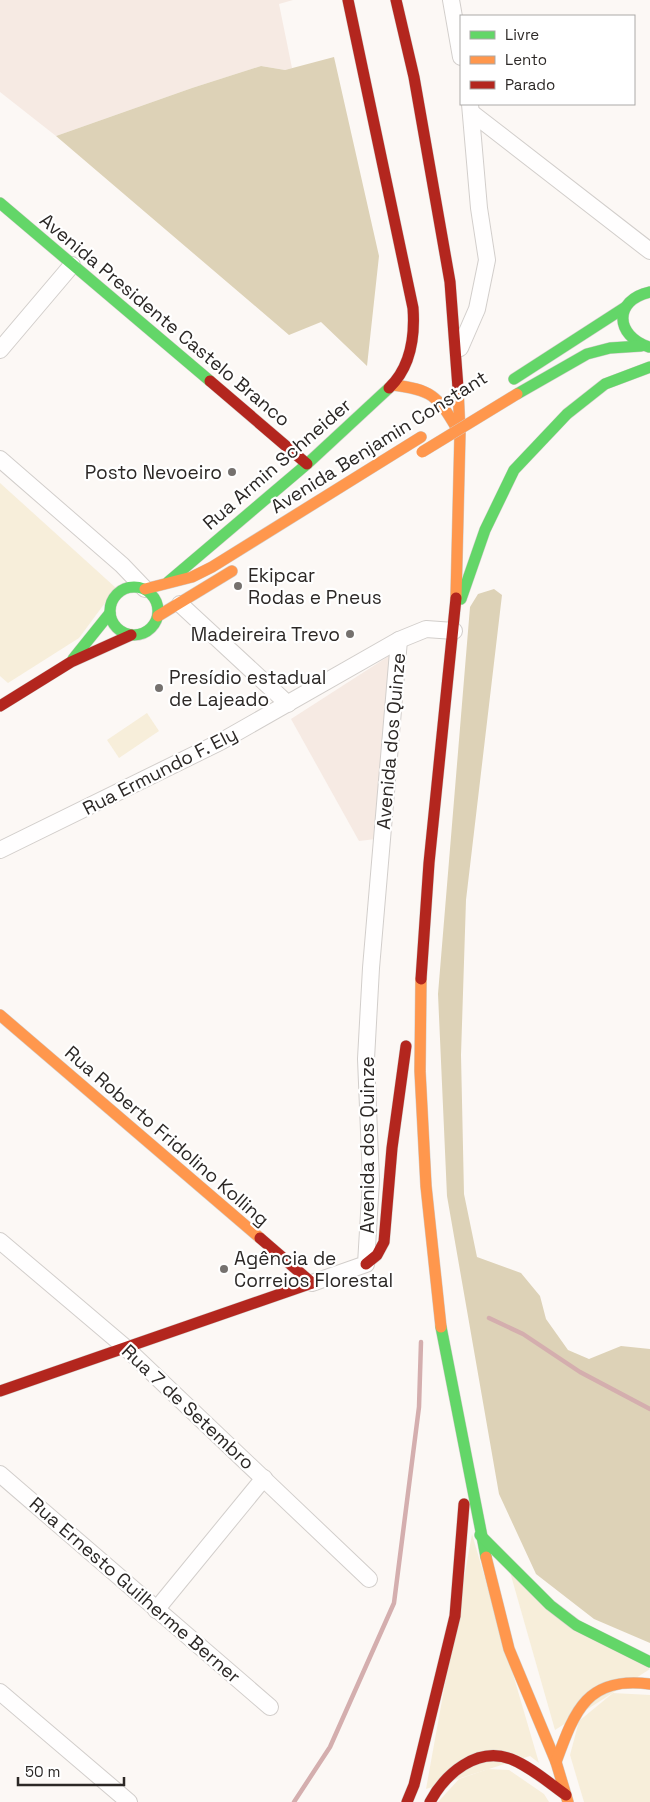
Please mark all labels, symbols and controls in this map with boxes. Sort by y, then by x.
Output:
legend [460,15,635,105]
text: Livre [505,25,539,44]
text: Lento [505,50,547,69]
text: Parado [505,75,555,94]
street label: Avenida Presidente Castelo Branco [35,208,295,432]
street label: Avenida Benjamin Constant [266,365,492,519]
street label: Rua Armin Schneider [198,393,356,535]
place label: Posto Nevoeiro [85,460,222,485]
marker: Posto Nevoeiro [226,466,238,478]
place label: Ekipcar Rodas e Pneus [248,563,382,610]
marker: Ekipcar Rodas e Pneus [232,580,244,592]
place label: Madeireira Trevo [191,622,340,647]
marker: Madeireira Trevo [344,628,356,640]
street label: Avenida dos Quinze [371,652,411,830]
place label: Presídio estadual de Lajeado [169,665,327,712]
marker: Presídio estadual de Lajeado [153,682,165,694]
street label: Rua Ermundo F. Ely [78,721,242,821]
street label: Rua Roberto Fridolino Kolling [59,1040,275,1232]
street label: Avenida dos Quinze [355,1056,380,1234]
place label: Agência de Correios Florestal [234,1246,393,1293]
marker: Agência de Correios Florestal [218,1263,230,1275]
street label: Rua 7 de Setembro [116,1339,260,1475]
street label: Rua Ernesto Guilherme Berner [24,1491,246,1689]
scale bar [18,1754,124,1786]
text: 50 m [25,1762,60,1781]

